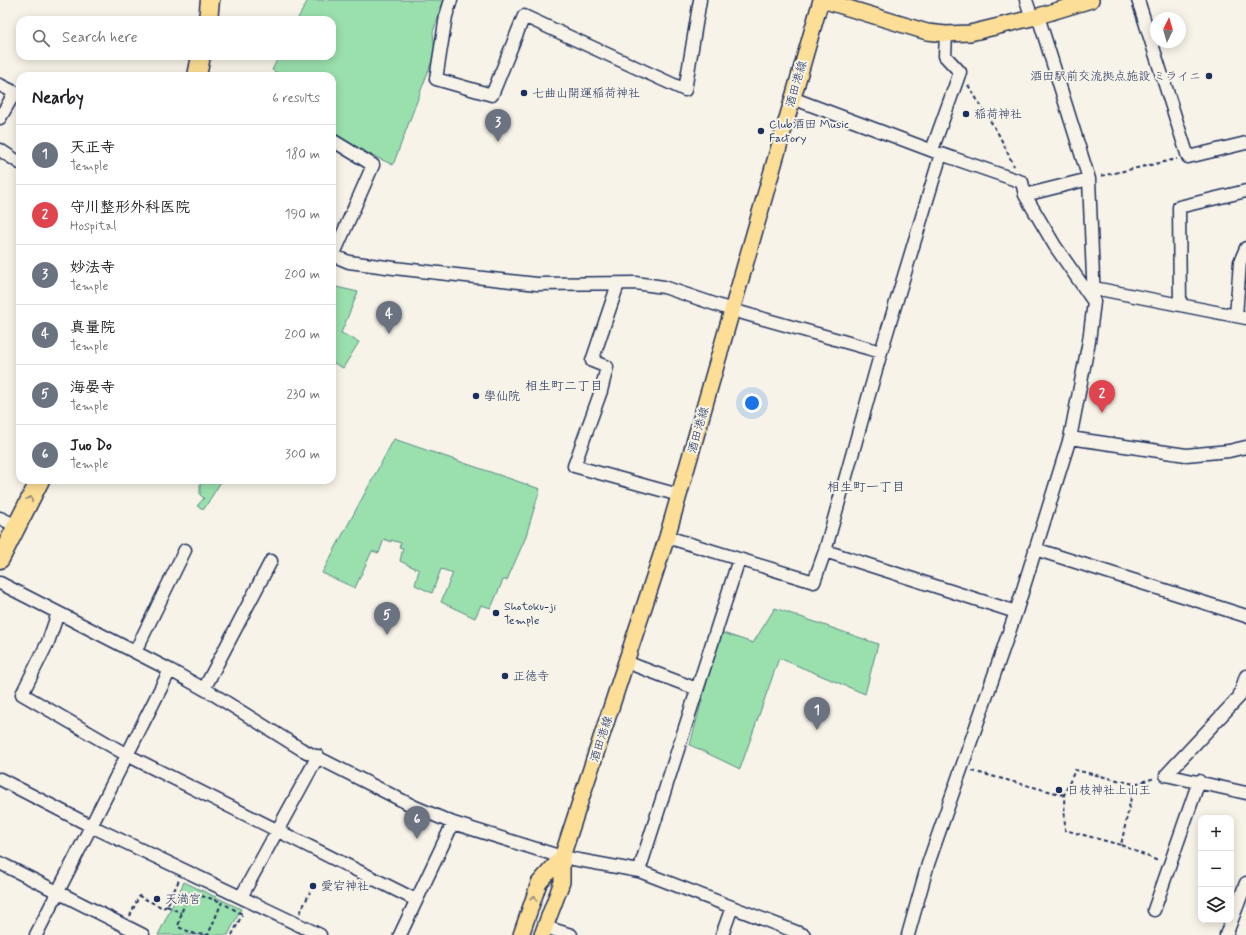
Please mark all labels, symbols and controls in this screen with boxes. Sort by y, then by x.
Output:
north arrow [1150,12,1186,48]
search box [16,16,336,60]
icon: search [30,27,52,49]
text: Search here [62,28,138,48]
street label: 酒田港線 [783,59,811,110]
place label: 酒田駅前交流拠点施設 ミライニ [1030,69,1201,85]
marker: 酒田駅前交流拠点施設 ミライニ [1204,71,1214,81]
place label: 七曲山開運稲荷神社 [532,86,640,102]
text: Nearby [32,87,84,109]
marker: 七曲山開運稲荷神社 [519,88,529,98]
text: 6 results [272,90,320,107]
place label: 稲荷神社 [974,107,1022,123]
pin: 3 [485,109,511,142]
marker: 稲荷神社 [961,109,971,119]
place label: Club酒田 Music Factory [769,117,849,147]
marker: Club酒田 Music Factory [756,126,766,136]
text: 天正寺 [70,138,115,158]
text: 1 [42,146,48,163]
text: 180 m [285,146,320,163]
text: Temple [70,158,108,175]
text: 守川整形外科医院 [70,198,190,218]
text: 2 [42,206,48,223]
text: 190 m [285,206,320,223]
text: Hospital [70,218,116,235]
text: 妙法寺 [70,258,115,278]
text: 3 [42,266,48,283]
text: 200 m [285,266,320,283]
text: Temple [70,278,108,295]
pin: 4 [376,301,402,334]
text: 真量院 [70,318,115,338]
text: 4 [41,326,49,343]
text: 200 m [285,326,320,343]
text: Temple [70,338,108,355]
text: 海晏寺 [70,378,115,398]
district label: 相生町二丁目 [525,378,603,395]
pin: 2 [1089,380,1115,413]
text: 5 [41,386,49,403]
text: 230 m [286,386,320,403]
place label: 學仙院 [484,389,520,405]
marker: 學仙院 [471,391,481,401]
your location [742,393,762,413]
text: Temple [70,398,108,415]
street label: 酒田港線 [685,405,713,456]
text: Juo Do [70,436,112,456]
text: 6 [42,446,48,463]
text: 300 m [285,446,320,463]
text: Temple [70,456,108,473]
district label: 相生町一丁目 [827,479,905,496]
one-way arrow [25,496,33,503]
place label: Shotoku-ji Temple [504,599,556,629]
pin: 5 [374,602,400,635]
marker: Shotoku-ji Temple [491,608,501,618]
place label: 正徳寺 [513,669,549,685]
marker: 正徳寺 [500,671,510,681]
pin: 1 [804,697,830,730]
street label: 酒田港線 [587,714,617,765]
place label: 日枝神社上山王 [1067,783,1151,799]
marker: 日枝神社上山王 [1054,785,1064,795]
pin: 6 [404,806,430,839]
map controls [1198,815,1234,923]
button: + [1198,815,1234,851]
button: − [1198,851,1234,887]
place label: 愛宕神社 [321,879,369,895]
marker: 愛宕神社 [308,881,318,891]
button: layers [1198,887,1234,923]
place label: 天満宮 [165,892,201,908]
marker: 天満宮 [152,894,162,904]
one-way arrow [529,895,537,902]

